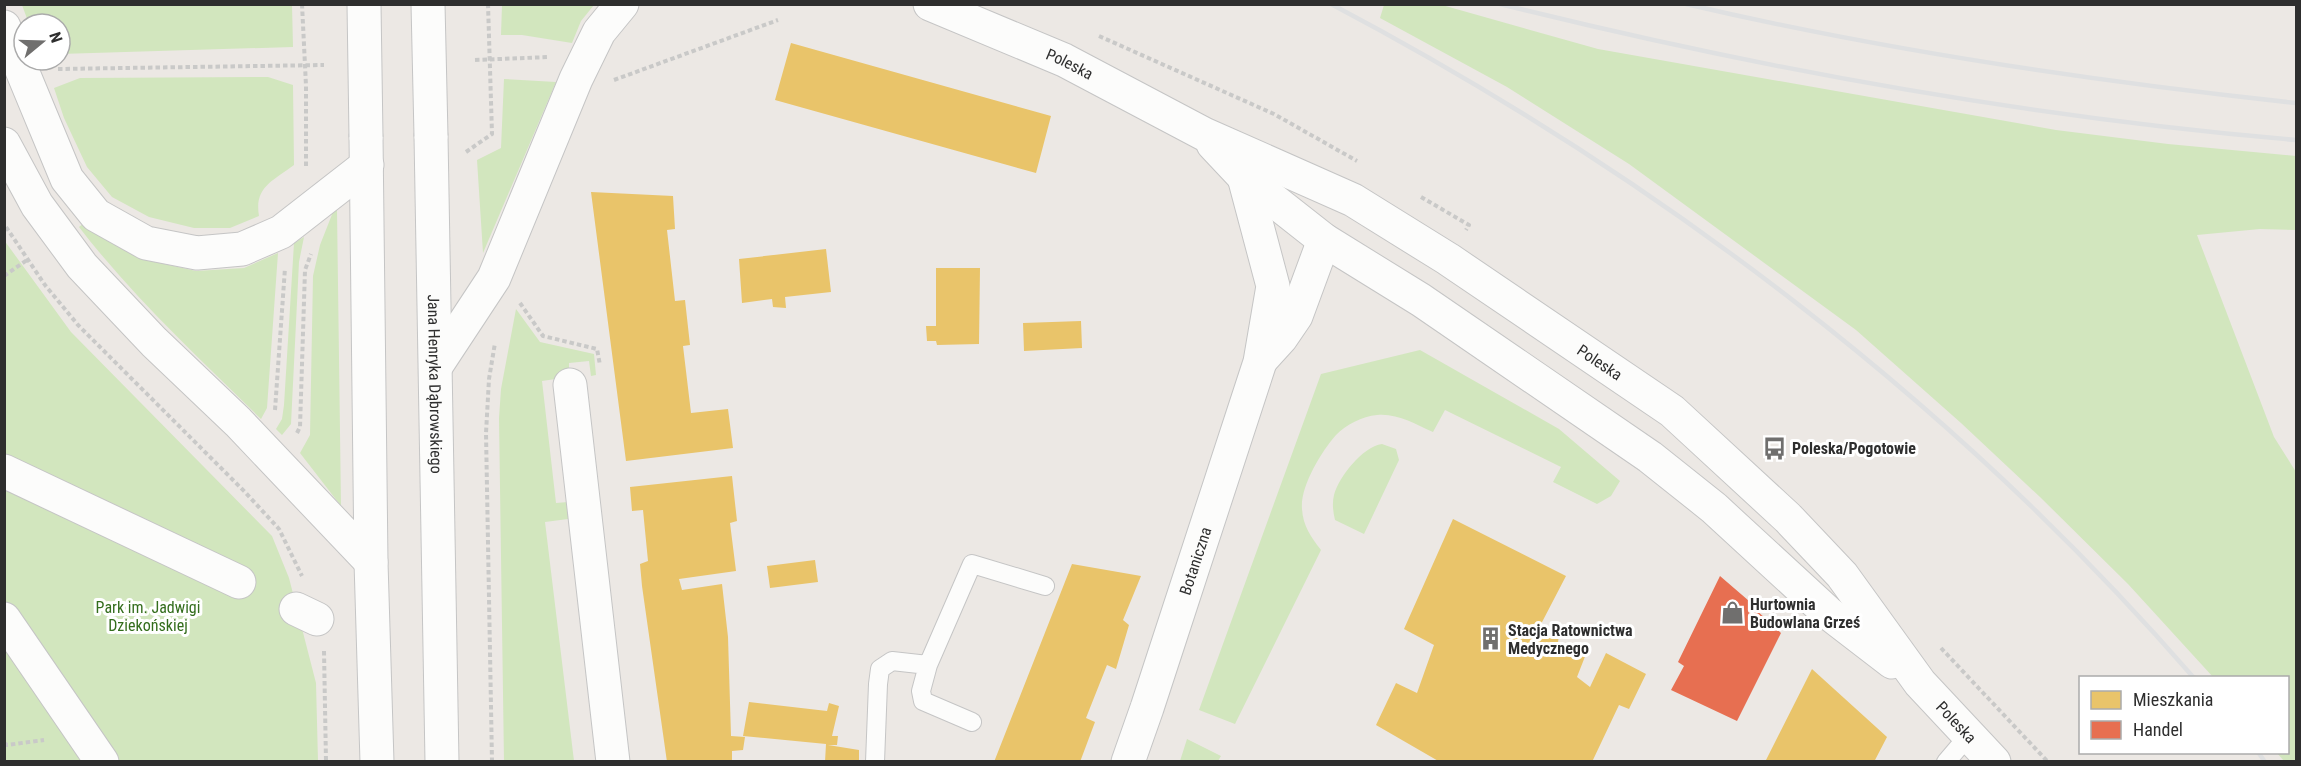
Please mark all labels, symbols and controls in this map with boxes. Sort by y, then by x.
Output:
north arrow [12,12,72,72]
text: N [45,30,66,45]
street label: Poleska [1043,44,1097,83]
street label: Jana Henryka Dąbrowskiego [424,294,446,474]
street label: Poleska [1574,340,1626,384]
bus stop icon: Poleska/Pogotowie [1761,435,1787,461]
place label: Poleska/Pogotowie [1792,439,1916,458]
street label: Botaniczna [1175,524,1215,597]
place label: Hurtownia Budowlana Grześ [1750,595,1860,632]
park label: Park im. Jadwigi Dziekońskiej [96,598,200,635]
shop icon: Hurtownia Budowlana Grześ [1719,600,1745,626]
place label: Stacja Ratownictwa Medycznego [1508,621,1633,658]
building icon: Stacja Ratownictwa Medycznego [1477,626,1503,652]
legend [2079,676,2289,754]
text: Mieszkania [2133,689,2213,710]
street label: Poleska [1932,697,1981,747]
text: Handel [2133,719,2183,740]

